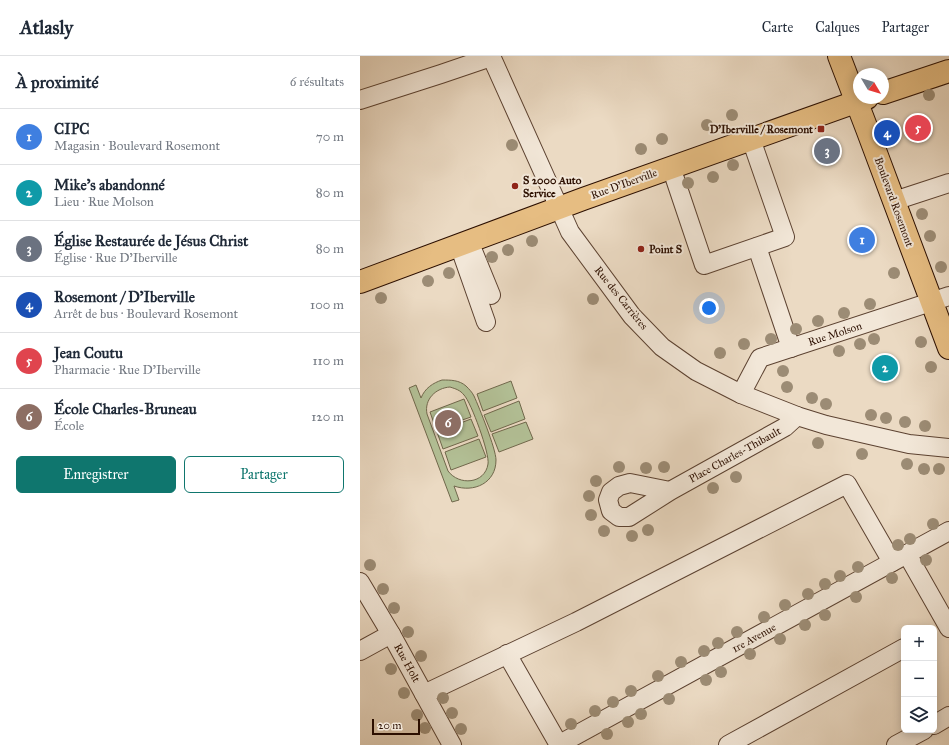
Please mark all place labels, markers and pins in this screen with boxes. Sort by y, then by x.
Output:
pin: 5 [905,113,931,143]
pin: 4 [874,118,900,148]
place label: D'Iberville / Rosemont [710,123,813,136]
marker: D'Iberville / Rosemont [816,124,826,134]
pin: 3 [814,136,840,166]
place label: S 2000 Auto Service [523,174,582,200]
marker: S 2000 Auto Service [510,181,520,191]
pin: 1 [849,225,875,255]
place label: Point S [649,243,683,256]
marker: Point S [636,244,646,254]
pin: 2 [872,353,898,383]
pin: 6 [435,408,461,438]

